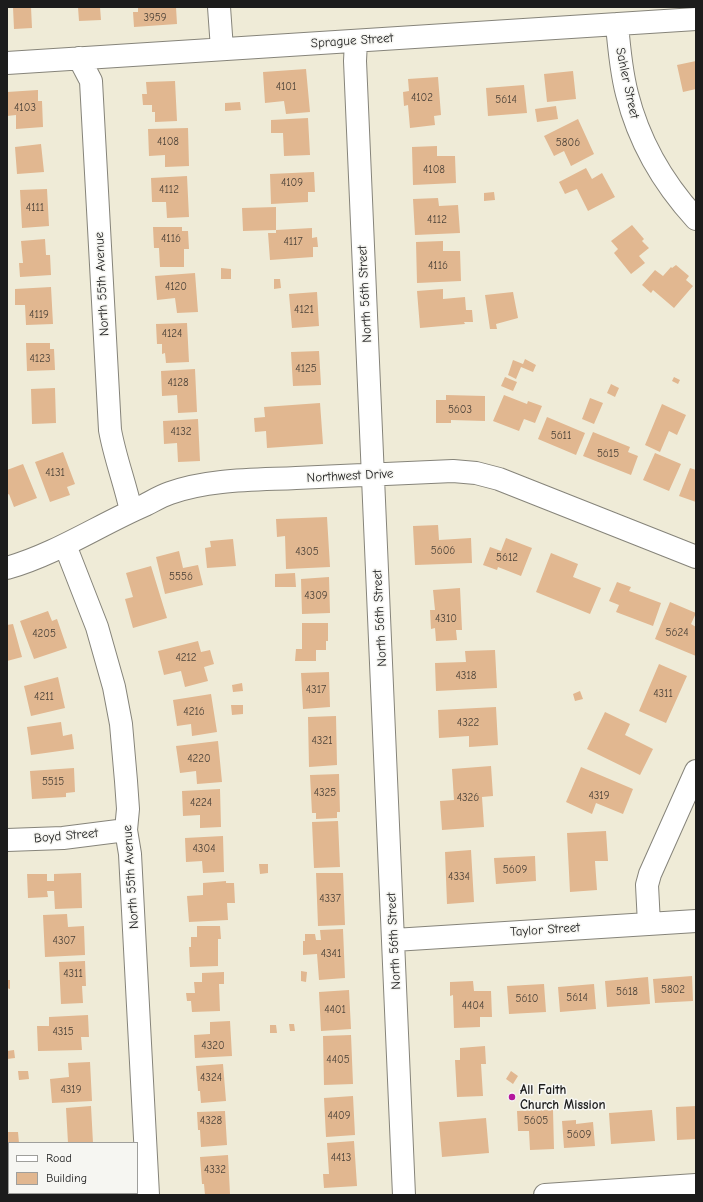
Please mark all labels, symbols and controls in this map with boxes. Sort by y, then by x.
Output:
house number: 3959 [143,11,167,25]
street label: Sprague Street [310,30,394,52]
street label: Sahler Street [612,46,642,120]
house number: 4101 [276,80,296,94]
house number: 4102 [411,91,433,105]
house number: 5614 [495,93,517,107]
house number: 4103 [14,101,36,115]
house number: 4108 [157,135,179,149]
house number: 5806 [556,136,580,150]
house number: 4108 [423,163,445,177]
house number: 4109 [281,176,303,190]
house number: 4112 [159,183,179,197]
house number: 4111 [26,201,44,215]
house number: 4112 [427,213,447,227]
street label: North 55th Avenue [91,232,113,336]
house number: 4116 [161,232,181,246]
house number: 4117 [283,235,303,249]
street label: North 56th Street [355,245,375,343]
house number: 4116 [428,259,448,273]
house number: 4120 [165,280,187,294]
house number: 4121 [294,303,314,317]
house number: 4119 [29,308,49,322]
house number: 4124 [162,327,182,341]
house number: 4123 [30,352,50,366]
house number: 4125 [295,362,317,376]
house number: 4128 [167,376,189,390]
house number: 5603 [448,403,472,417]
house number: 4132 [171,425,191,439]
house number: 5611 [551,429,571,443]
house number: 5615 [597,447,619,461]
house number: 4131 [45,466,65,480]
street label: Northwest Drive [306,466,394,486]
house number: 5606 [431,544,455,558]
house number: 4305 [295,545,319,559]
house number: 5612 [496,551,518,565]
street label: North 56th Street [370,569,390,667]
house number: 5556 [169,570,193,584]
house number: 4309 [304,589,328,603]
house number: 4310 [435,612,457,626]
house number: 5624 [666,626,688,640]
house number: 4205 [32,627,56,641]
house number: 4212 [175,651,197,665]
house number: 4318 [456,669,476,683]
house number: 4317 [306,683,326,697]
house number: 4311 [653,687,673,701]
house number: 4211 [34,690,54,704]
house number: 4216 [183,705,205,719]
house number: 4322 [457,716,479,730]
house number: 4321 [312,734,332,748]
house number: 4220 [187,752,211,766]
house number: 5515 [42,775,64,789]
house number: 4325 [314,786,336,800]
house number: 4319 [588,789,610,803]
house number: 4326 [457,791,479,805]
house number: 4224 [190,796,212,810]
street label: North 55th Avenue [120,824,142,930]
street label: Boyd Street [33,825,99,847]
house number: 4304 [193,842,215,856]
house number: 5609 [503,863,527,877]
house number: 4334 [448,870,470,884]
house number: 4337 [319,892,341,906]
street label: North 56th Street [384,892,404,990]
street label: Taylor Street [510,920,580,940]
house number: 4307 [53,934,75,948]
house number: 4341 [321,947,341,961]
house number: 4311 [63,967,83,981]
house number: 5802 [661,983,685,997]
house number: 5618 [616,985,638,999]
house number: 5614 [566,991,588,1005]
house number: 5610 [516,992,538,1006]
house number: 4404 [462,999,484,1013]
house number: 4401 [324,1003,346,1017]
house number: 4315 [52,1025,74,1039]
house number: 4320 [201,1039,225,1053]
house number: 4405 [326,1053,350,1067]
house number: 4324 [200,1071,222,1085]
place label: All Faith Church Mission [520,1082,605,1113]
house number: 4319 [60,1083,82,1097]
marker: All Faith Church Mission [507,1092,517,1102]
house number: 4409 [327,1109,351,1123]
house number: 4328 [200,1114,222,1128]
house number: 5605 [524,1114,548,1128]
house number: 5609 [567,1128,591,1142]
legend [8,1142,138,1194]
text: Road [46,1151,72,1165]
house number: 4413 [331,1151,351,1165]
house number: 4332 [204,1163,226,1177]
text: Building [46,1171,87,1185]

